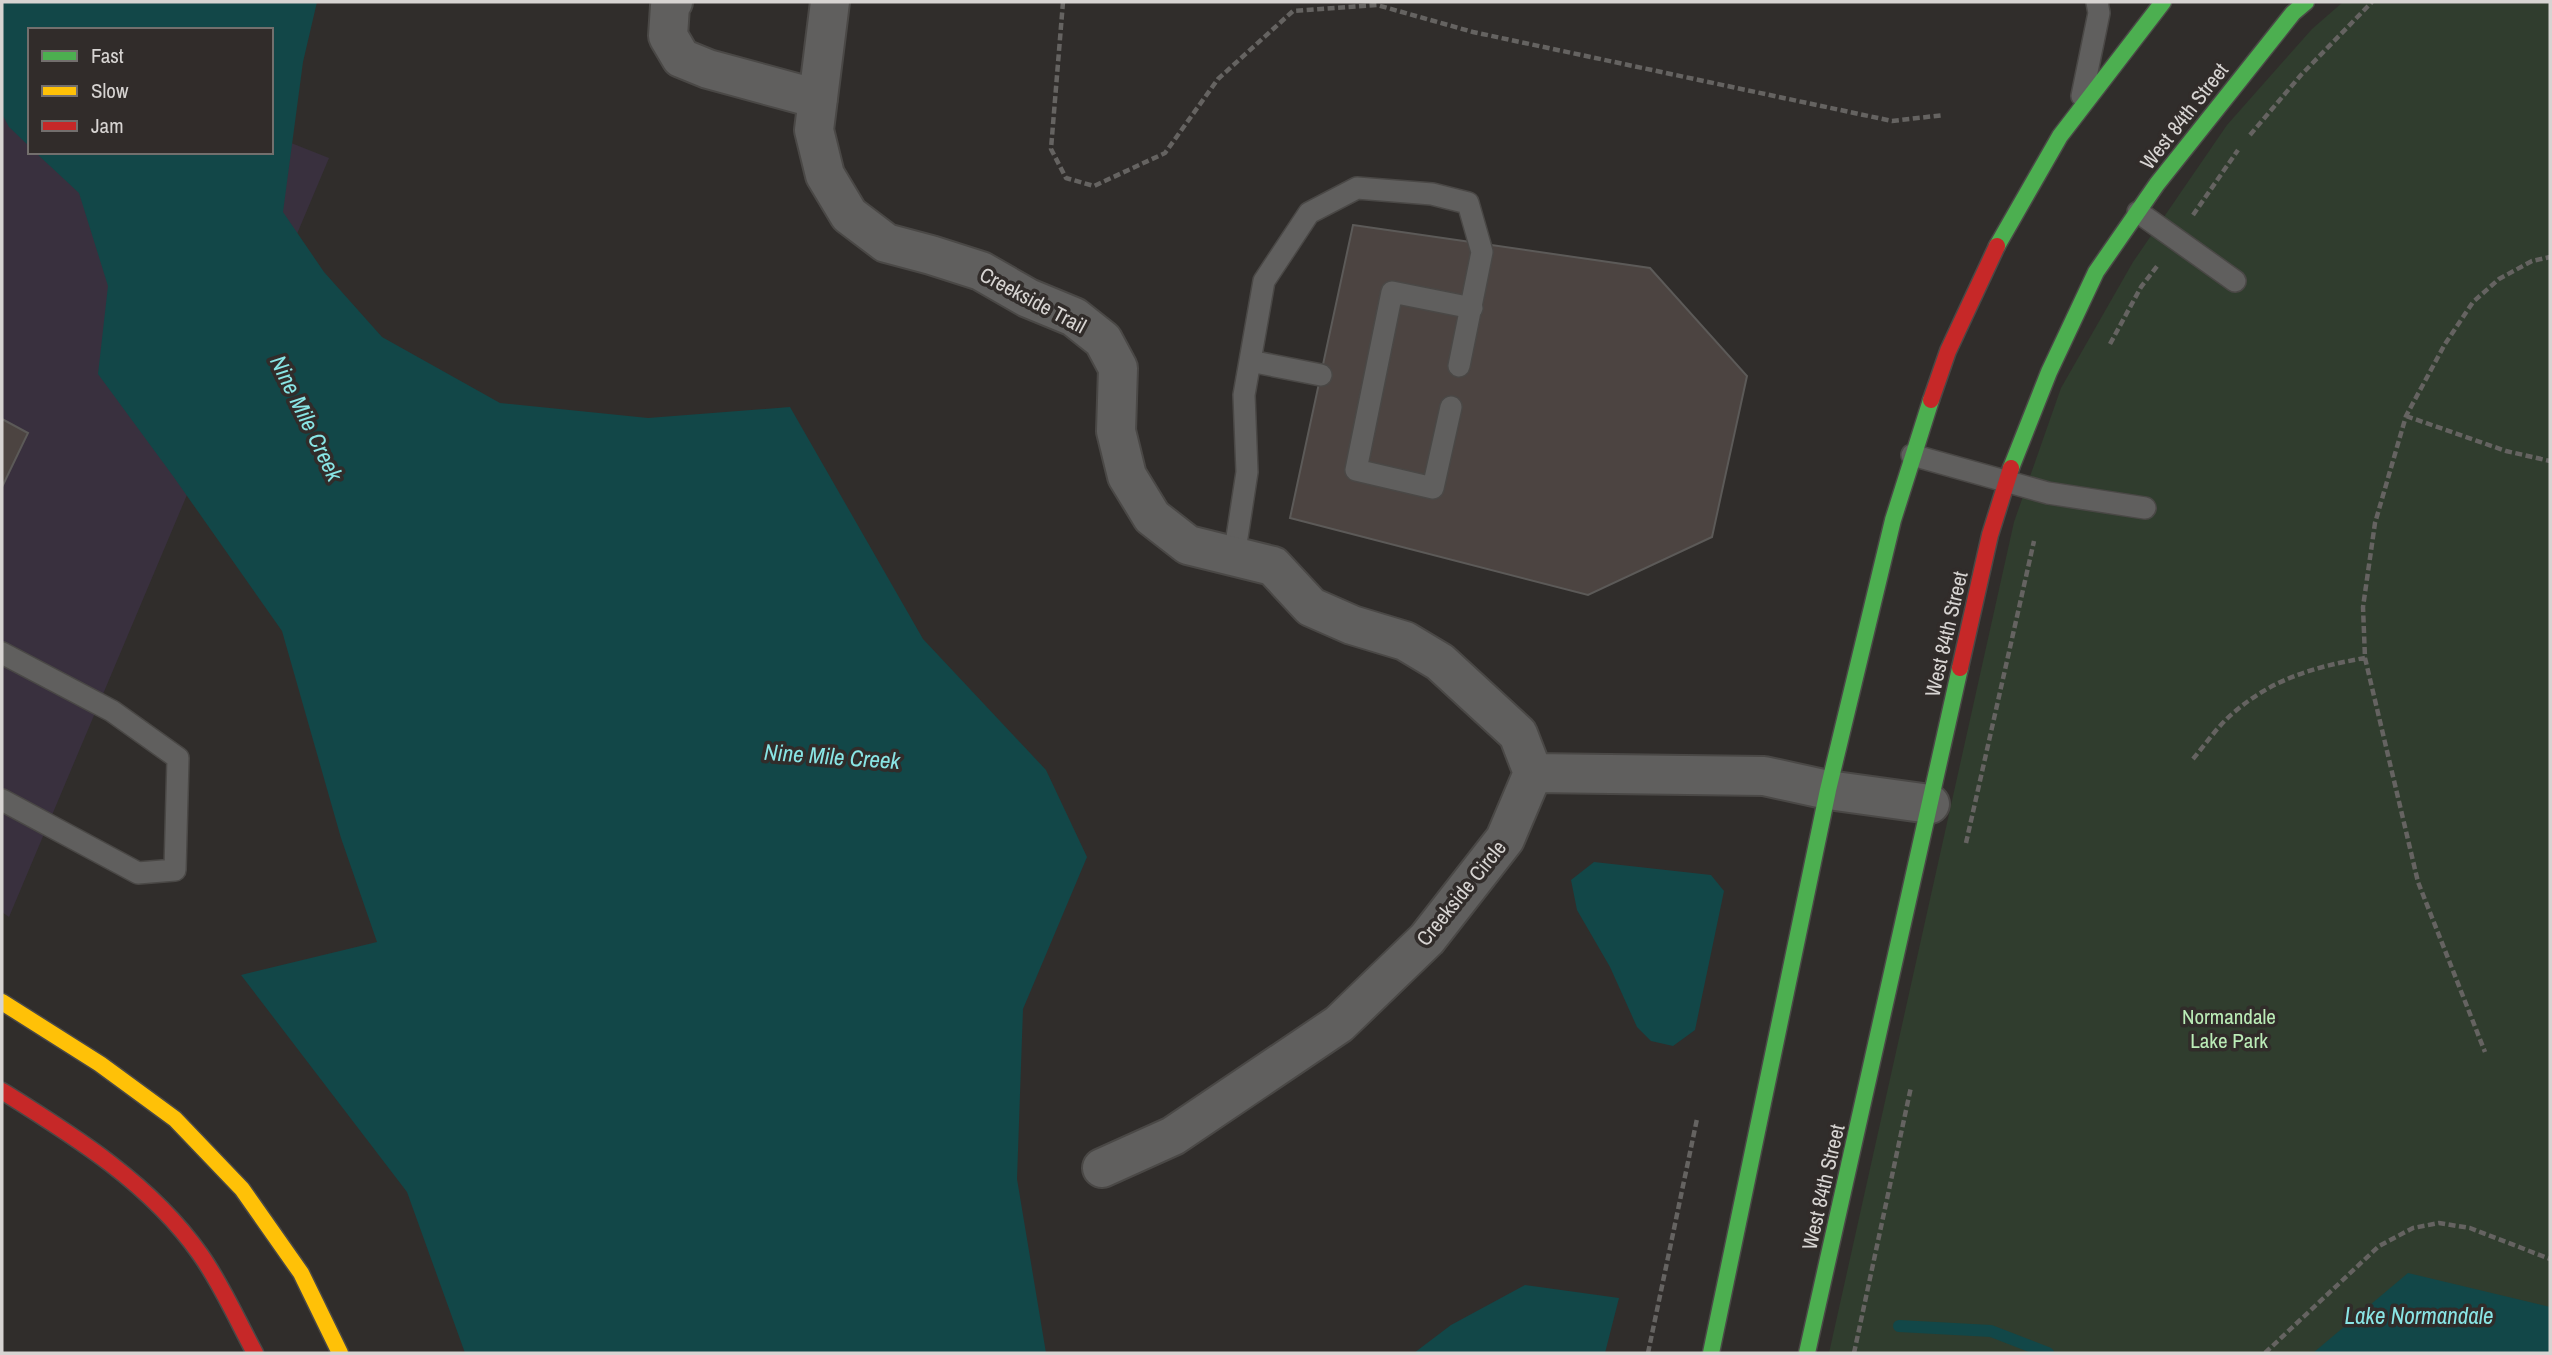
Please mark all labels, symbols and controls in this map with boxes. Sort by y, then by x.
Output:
legend [28,28,273,154]
text: Fast [91,41,124,70]
street label: West 84th Street [2133,56,2235,175]
text: Slow [91,76,129,105]
text: Jam [91,111,124,140]
street label: Creekside Trail [975,260,1091,340]
water label: Nine Mile Creek [263,350,351,487]
street label: West 84th Street [1917,568,1975,700]
water label: Nine Mile Creek [763,736,903,776]
street label: Creekside Circle [1409,834,1513,952]
park label: Normandale Lake Park [2182,1002,2276,1055]
street label: West 84th Street [1794,1121,1852,1253]
water label: Lake Normandale [2345,1300,2493,1331]

